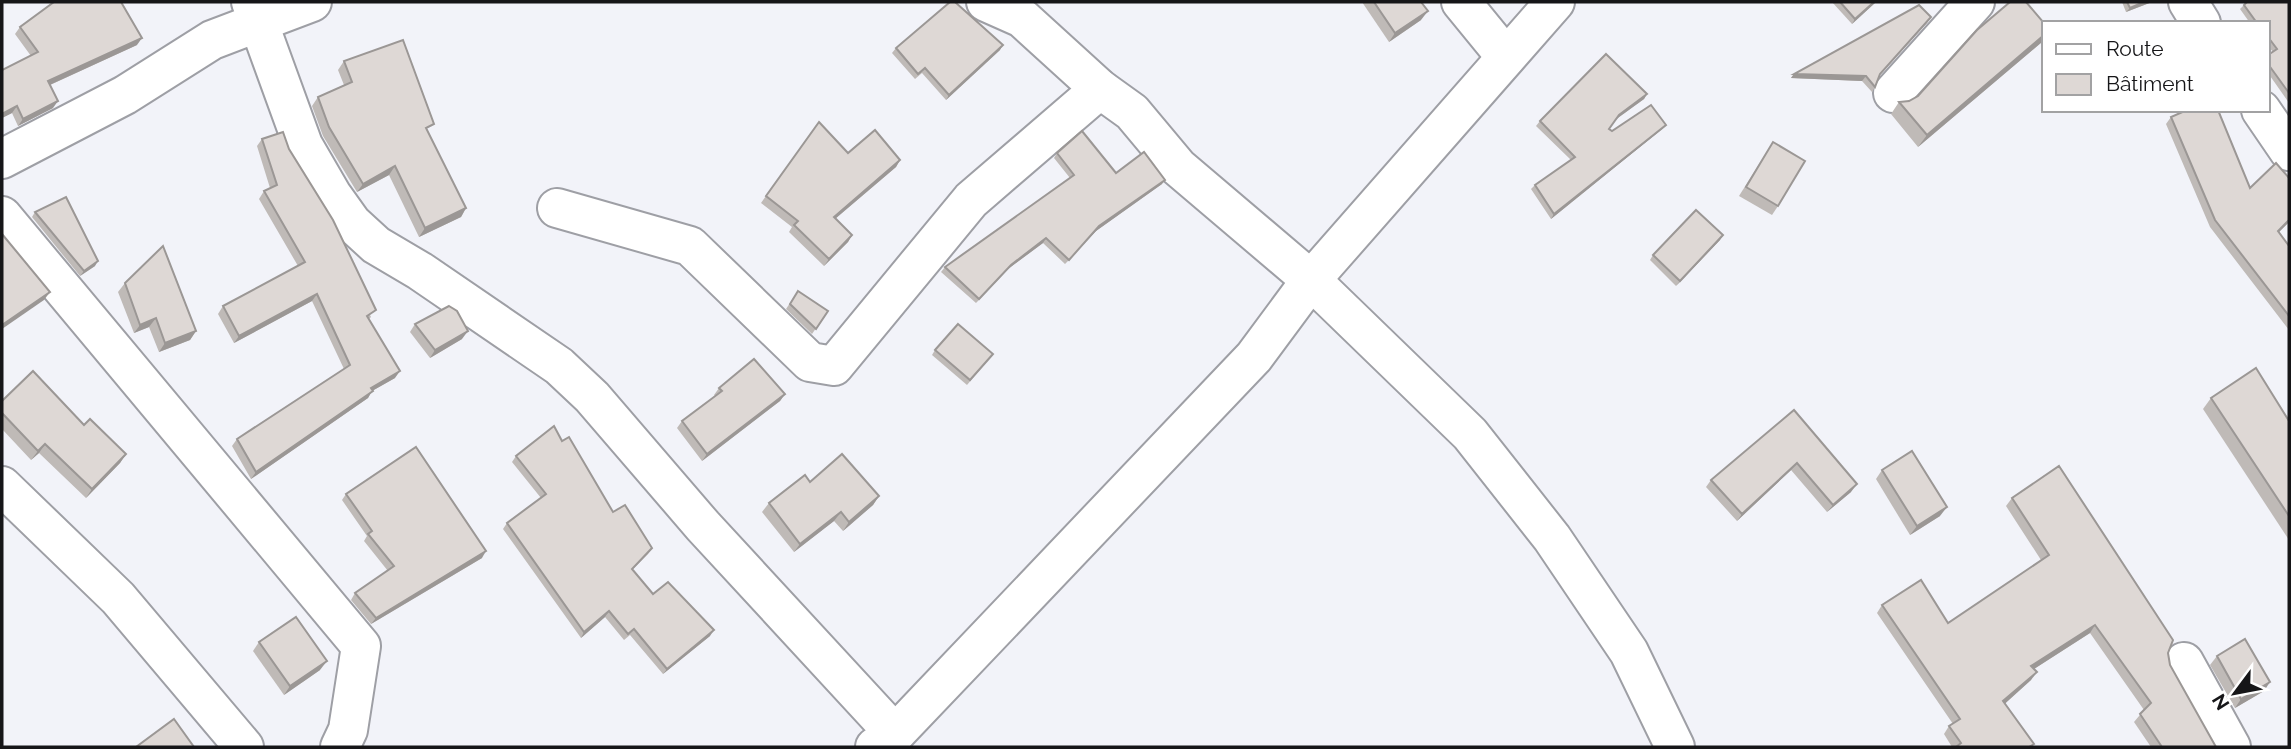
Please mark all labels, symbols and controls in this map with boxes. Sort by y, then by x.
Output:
legend [2042,21,2270,112]
text: Route [2106,36,2164,61]
text: Bâtiment [2106,71,2194,96]
north arrow [2200,658,2270,728]
text: N [2207,690,2234,714]

